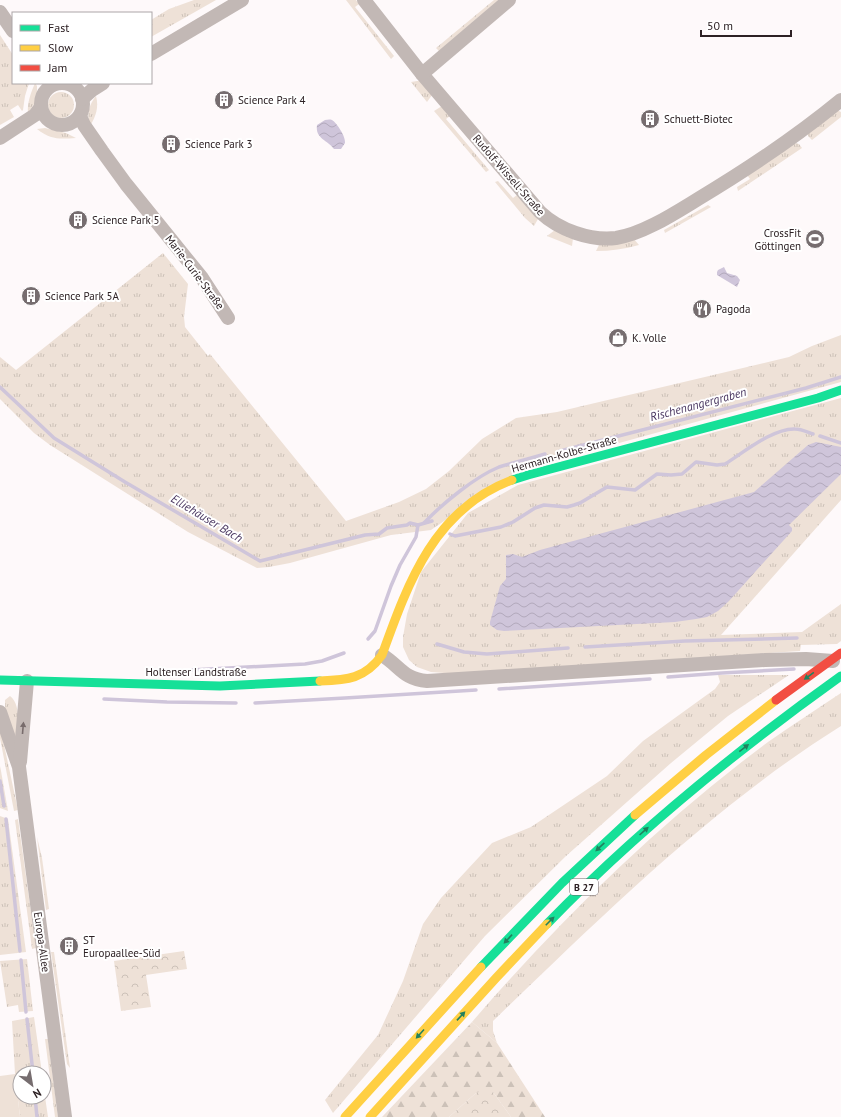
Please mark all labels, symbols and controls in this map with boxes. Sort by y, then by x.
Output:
legend [12,12,152,84]
scale bar [701,12,791,38]
text: 50 m [707,18,733,33]
text: Fast [48,20,69,35]
text: Slow [48,40,73,55]
text: Jam [47,60,67,75]
building icon: Science Park 4 [213,89,235,111]
place label: Science Park 4 [238,93,305,107]
building icon: Schuett-Biotec [639,108,661,130]
place label: Schuett-Biotec [664,112,733,126]
street label: Rudolf-Wissell-Straße [470,132,548,219]
building icon: Science Park 3 [160,133,182,155]
place label: Science Park 3 [185,137,252,151]
building icon: Science Park 5 [67,209,89,231]
place label: Science Park 5 [92,213,159,227]
place label: CrossFit Göttingen [754,226,801,253]
sports icon: CrossFit Göttingen [804,228,826,250]
street label: Marie-Curie-Straße [162,232,228,312]
building icon: Science Park 5A [20,285,42,307]
place label: Science Park 5A [45,289,119,303]
restaurant icon: Pagoda [691,298,713,320]
place label: Pagoda [716,302,750,316]
shop icon: K. Volle [607,327,629,349]
place label: K. Volle [632,331,667,345]
water label: Rischenangergraben [648,384,748,424]
street label: Hermann-Kolbe-Straße [510,432,619,476]
water label: Elliehäuser Bach [168,491,246,545]
street label: Holtenser Landstraße [145,665,247,679]
one-way arrow [804,672,815,680]
one-way arrow [19,722,26,734]
one-way arrow [738,744,749,752]
one-way arrow [639,826,649,836]
one-way arrow [595,842,605,852]
road number: B 27 [570,879,598,895]
street label: Europa-Allee [31,911,53,973]
one-way arrow [545,916,555,926]
place label: ST Europaallee-Süd [83,933,161,960]
one-way arrow [503,934,512,944]
building icon: ST Europaallee-Süd [58,935,80,957]
one-way arrow [456,1011,466,1021]
one-way arrow [415,1029,424,1040]
north arrow [12,1065,52,1105]
text: N [30,1086,44,1101]

